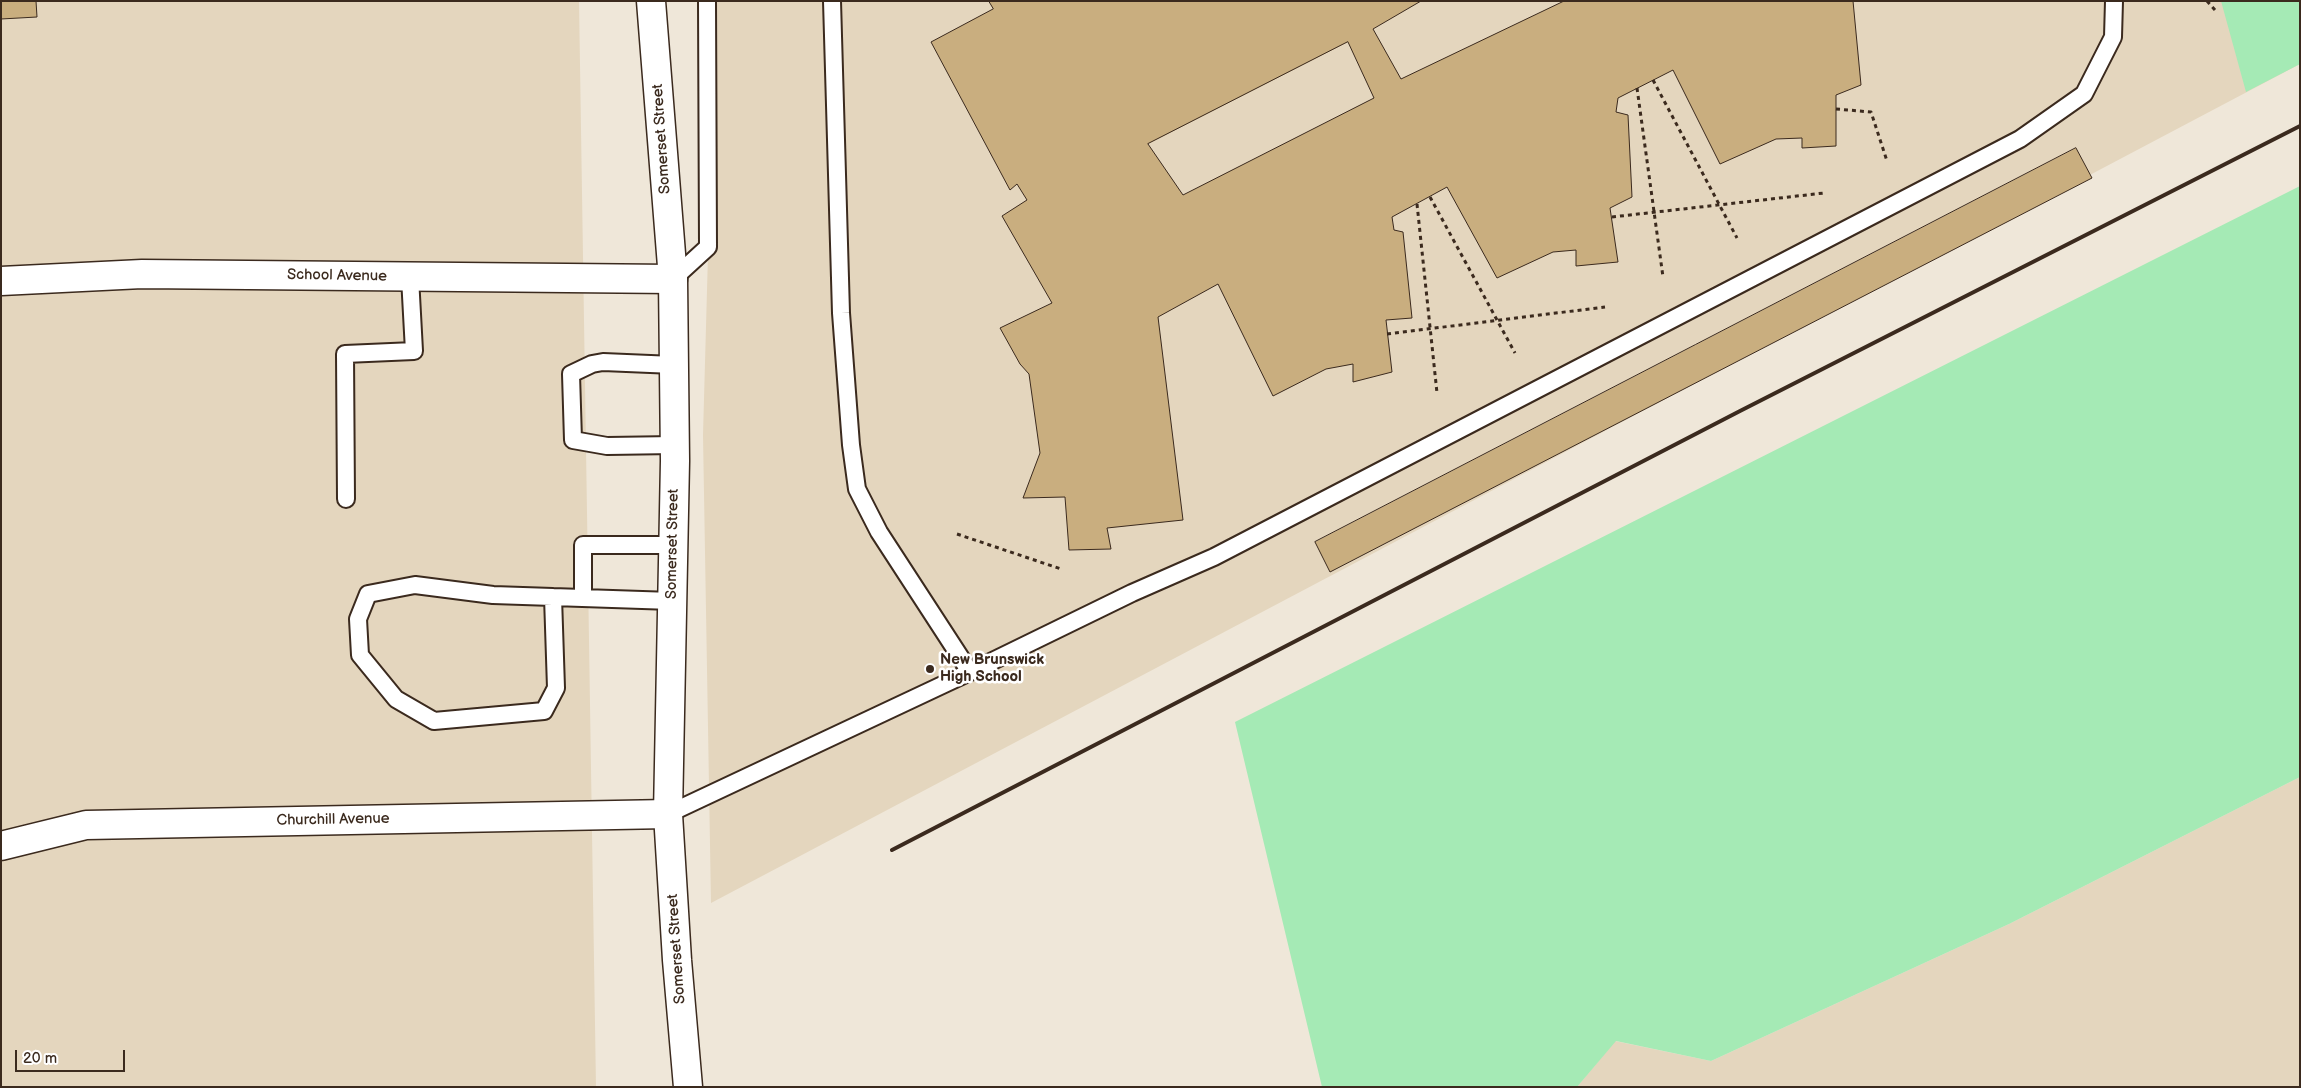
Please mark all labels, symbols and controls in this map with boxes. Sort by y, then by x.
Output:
street label: Somerset Street [649,83,675,195]
street label: School Avenue [287,266,387,286]
street label: Somerset Street [663,489,683,599]
place label: New Brunswick High School [940,651,1044,686]
marker: New Brunswick High School [924,663,936,675]
street label: Churchill Avenue [276,810,390,830]
street label: Somerset Street [664,893,690,1005]
scale bar [18,1040,128,1072]
text: 20 m [23,1049,57,1068]

